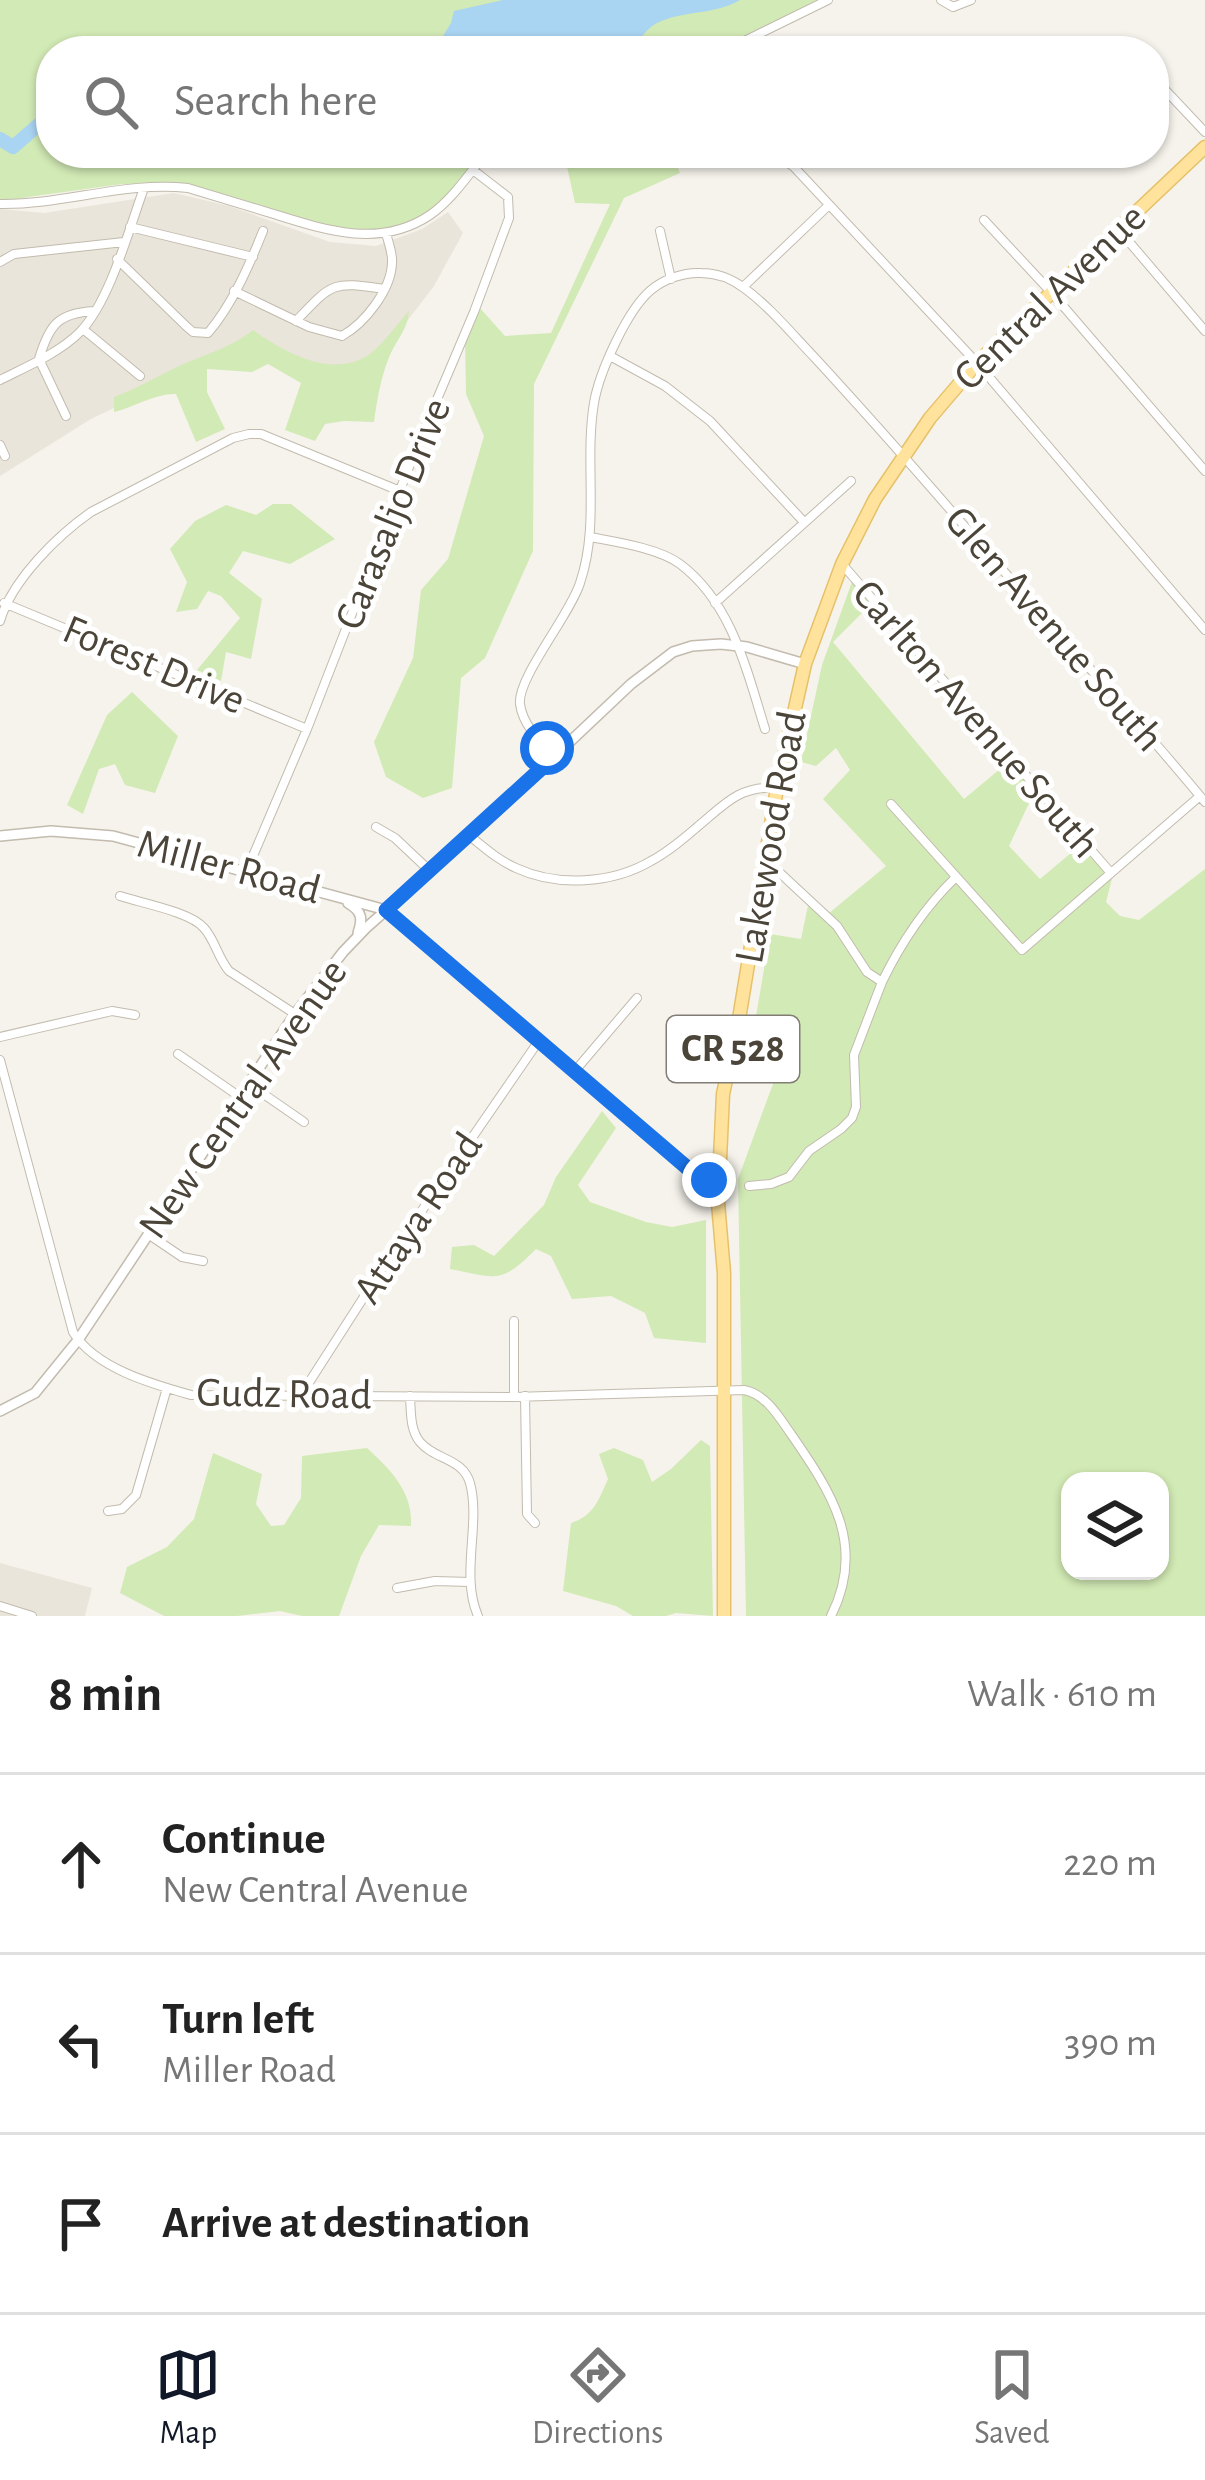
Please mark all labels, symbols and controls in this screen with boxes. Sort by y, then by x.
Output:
search box [36,36,1169,168]
icon: search [78,69,144,135]
text: Search here [174,79,377,124]
street label: Central Avenue [946,196,1154,398]
street label: Carasaljo Drive [328,393,458,635]
street label: Glen Avenue South [937,499,1171,759]
street label: Carlton Avenue South [845,572,1107,866]
street label: Forest Drive [57,608,251,722]
street label: Lakewood Road [728,707,814,967]
route start [520,721,574,775]
street label: Miller Road [133,822,325,912]
street label: New Central Avenue [131,952,355,1246]
road number: CR 528 [667,1016,799,1082]
street label: Attaya Road [346,1125,490,1311]
route end [682,1153,736,1207]
street label: Gudz Road [196,1371,372,1417]
map controls [1061,1472,1169,1580]
button: layers [1061,1472,1169,1580]
text: 8 min [48,1669,162,1720]
text: Walk · 610 m [967,1675,1157,1714]
text: Continue [162,1817,326,1862]
icon: ahead [48,1831,114,1897]
text: 220 m [1063,1844,1157,1883]
text: New Central Avenue [162,1871,469,1910]
text: Turn left [162,1997,314,2042]
icon: left [48,2011,114,2077]
text: 390 m [1064,2024,1157,2063]
text: Miller Road [162,2051,336,2090]
icon: arrive [48,2191,114,2257]
text: Arrive at destination [162,2201,530,2246]
tab: Map [155,2342,221,2454]
tab: Directions [532,2342,663,2454]
tab: Saved [974,2342,1050,2454]

